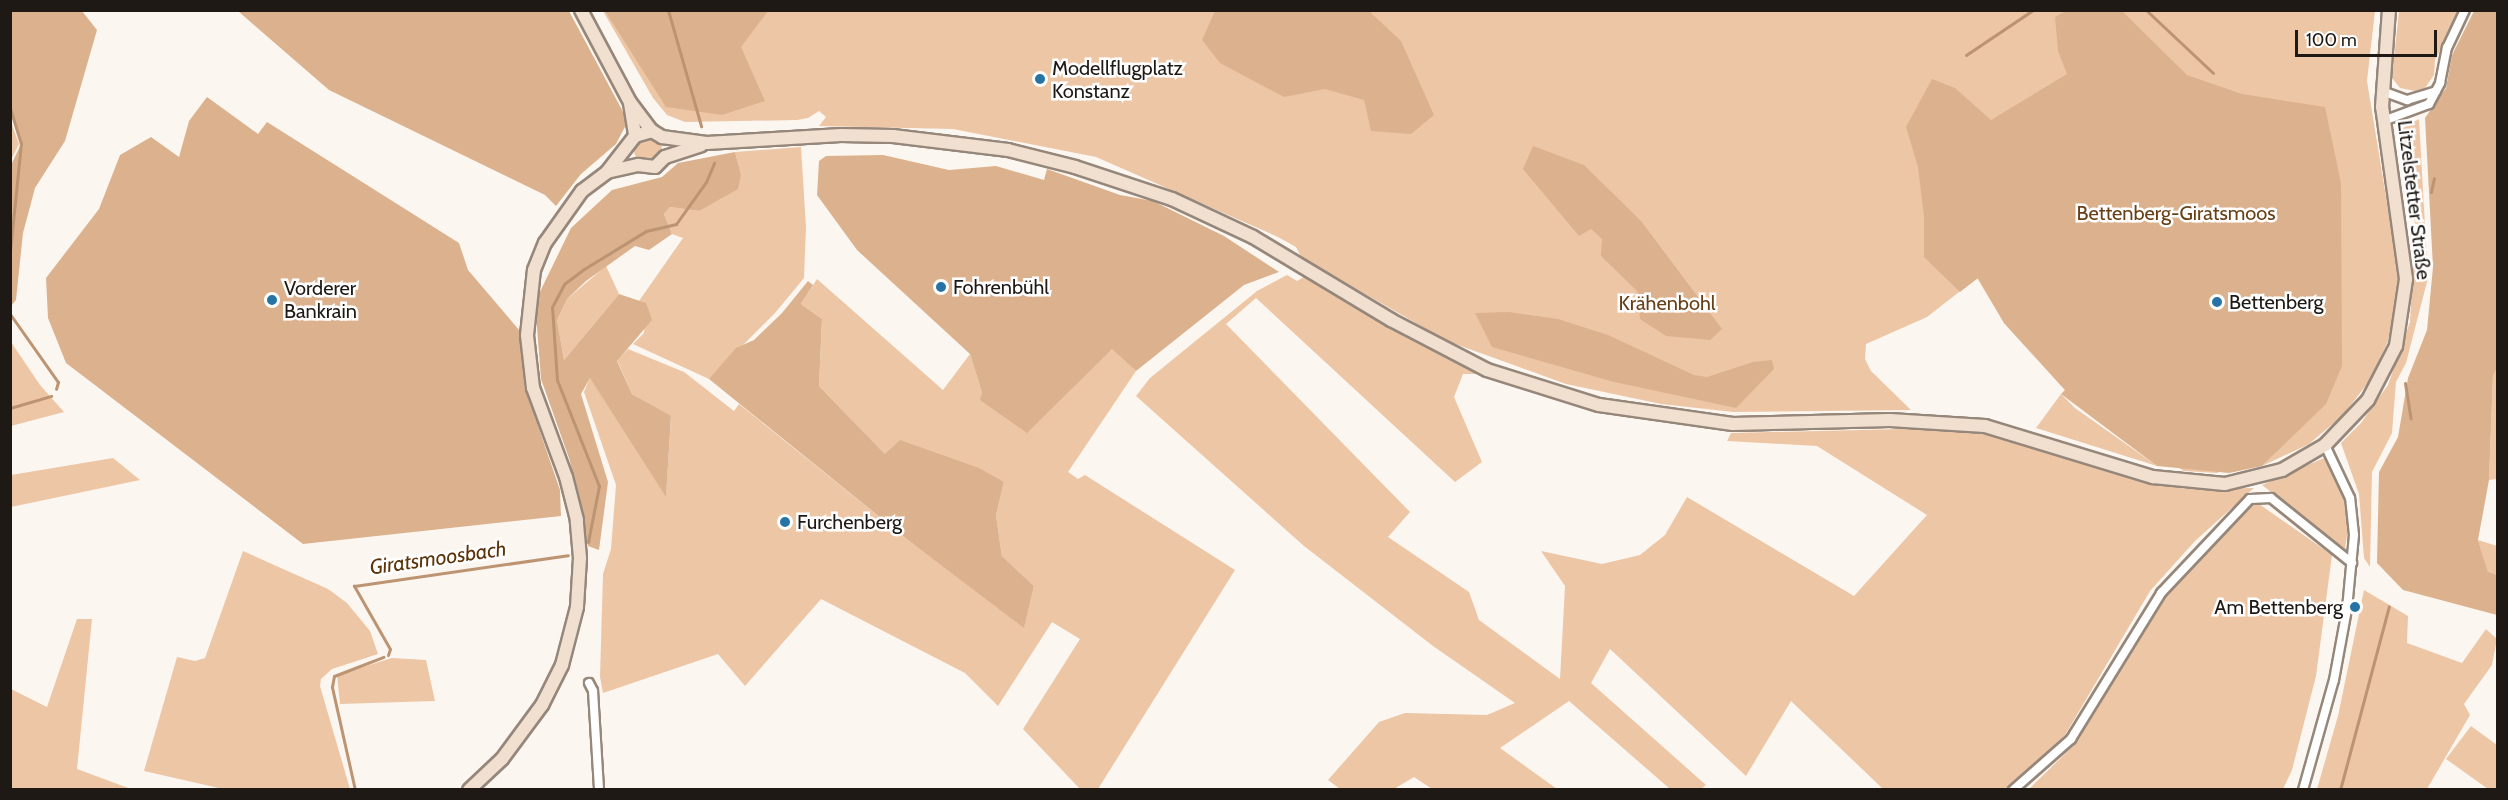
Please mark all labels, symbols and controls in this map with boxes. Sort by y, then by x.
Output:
scale bar [2298,18,2440,56]
text: 100 m [2306,29,2357,51]
place label: Modellflugplatz Konstanz [1052,56,1183,103]
marker: Modellflugplatz Konstanz [1033,72,1047,86]
street label: Litzelstetter Straße [2392,119,2436,281]
park label: Bettenberg-Giratsmoos [2077,201,2275,225]
place label: Fohrenbühl [953,275,1049,299]
place label: Vorderer Bankrain [284,276,357,323]
marker: Fohrenbühl [934,280,948,294]
place label: Bettenberg [2229,290,2323,314]
park label: Krähenbohl [1618,291,1716,315]
marker: Vorderer Bankrain [265,293,279,307]
marker: Bettenberg [2210,295,2224,309]
place label: Furchenberg [797,510,902,534]
marker: Furchenberg [778,515,792,529]
water label: Giratsmoosbach [368,536,508,580]
place label: Am Bettenberg [2214,595,2343,619]
marker: Am Bettenberg [2348,600,2362,614]

